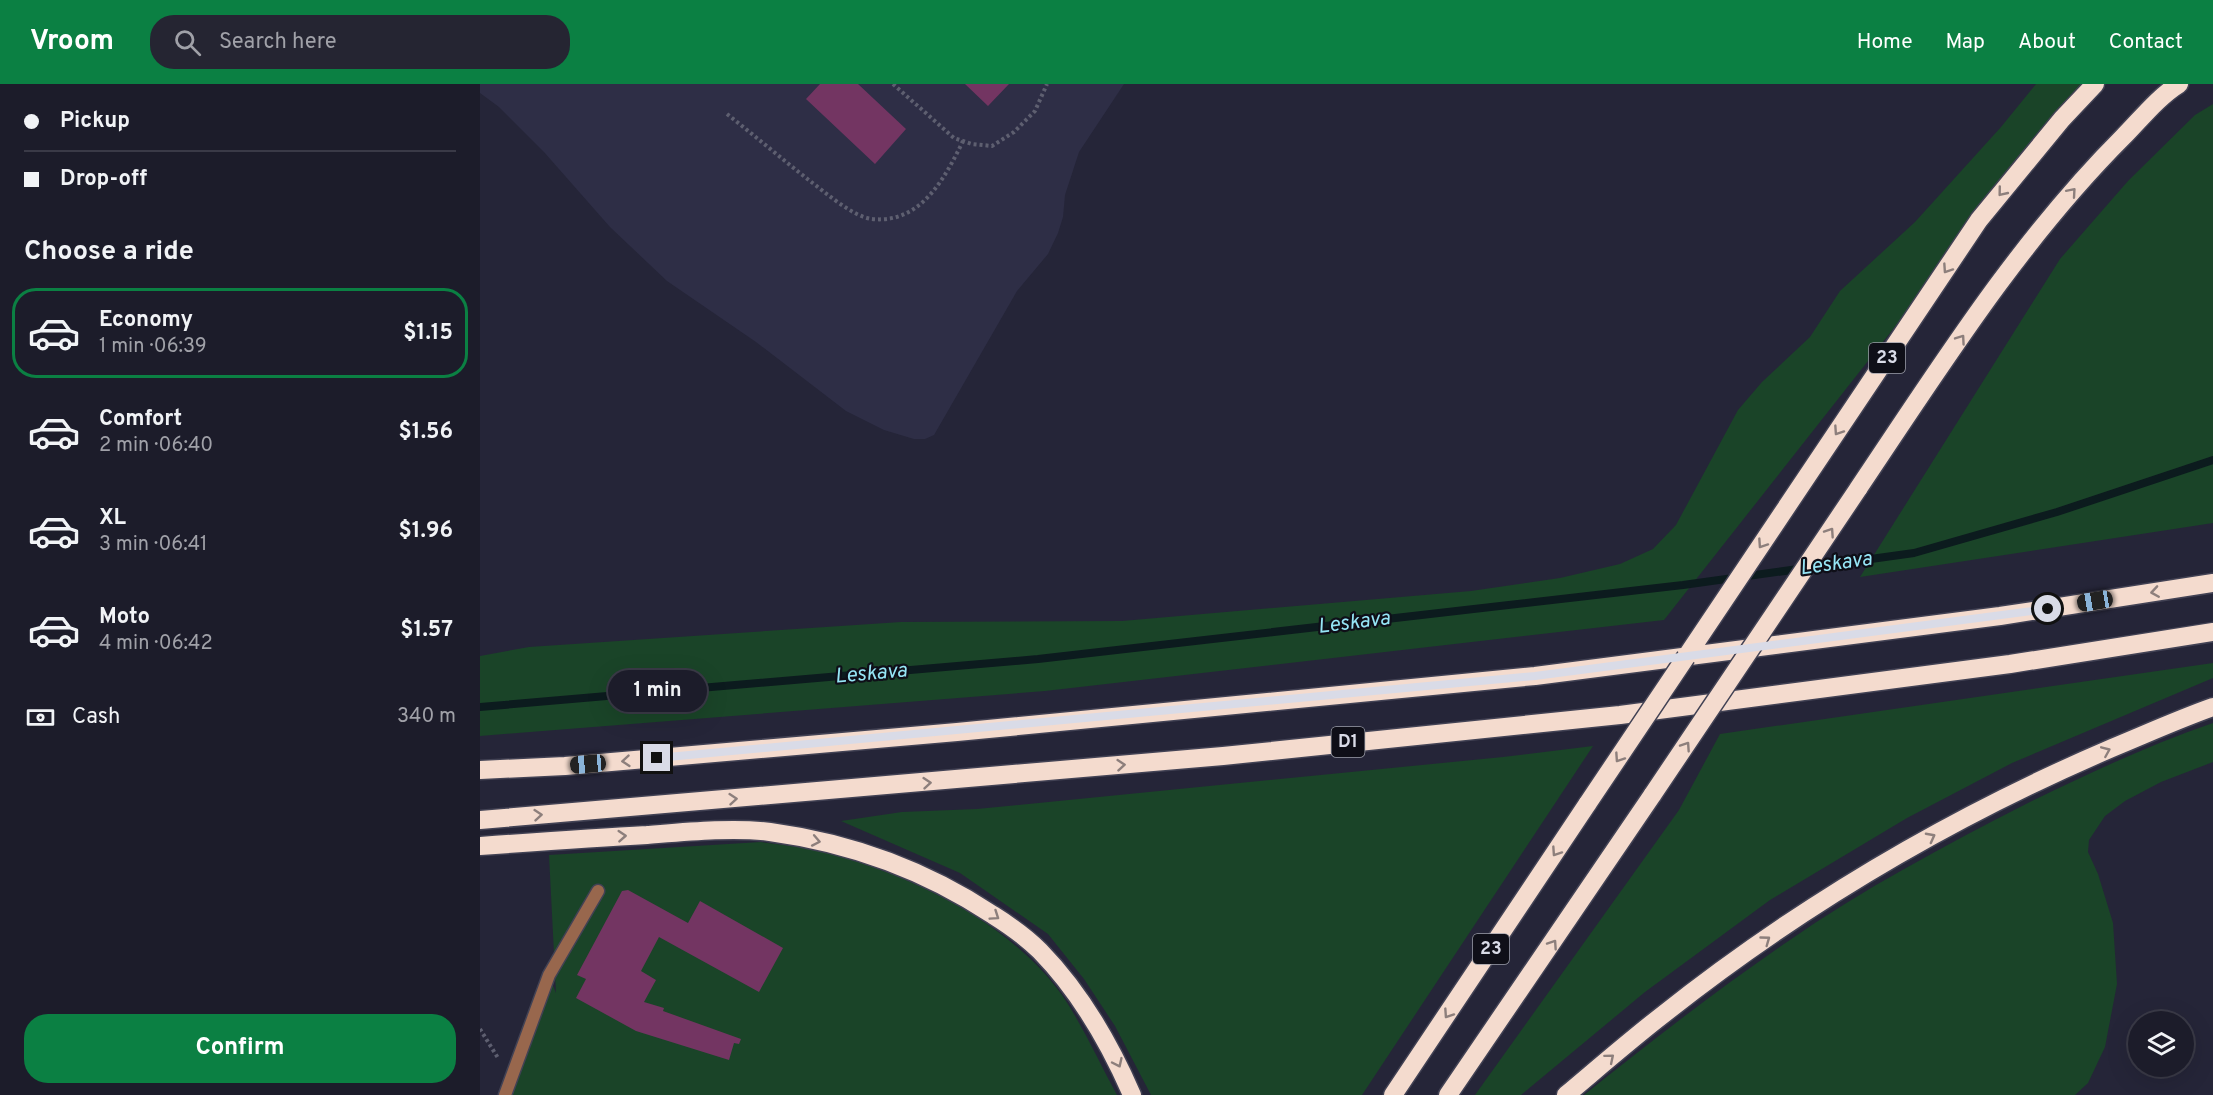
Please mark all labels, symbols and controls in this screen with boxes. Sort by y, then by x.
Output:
search box [150,15,570,69]
text: Vroom [30,24,114,60]
icon: search [171,26,204,59]
text: Search here [219,29,337,56]
text: Home [1857,29,1913,56]
text: Map [1946,29,1985,56]
text: About [2018,29,2076,56]
text: Contact [2109,29,2183,56]
text: Pickup [60,108,130,135]
text: Drop-off [60,166,147,193]
one-way arrow [1999,185,2010,196]
one-way arrow [2065,188,2076,199]
text: Choose a ride [24,235,194,269]
one-way arrow [1942,263,1954,273]
icon: car [27,306,81,360]
text: Economy [99,307,193,334]
text: $1.15 [403,320,453,347]
text: 1 min · 06:39 [99,334,207,360]
one-way arrow [1953,334,1964,345]
road number: 23 [1869,343,1905,373]
icon: car [27,405,81,459]
text: Comfort [99,406,182,433]
text: $1.56 [399,419,453,446]
one-way arrow [1834,424,1845,435]
text: 2 min · 06:40 [99,433,213,459]
icon: car [27,504,81,558]
text: XL [99,505,126,532]
text: $1.96 [398,518,453,545]
one-way arrow [1822,527,1833,538]
text: 3 min · 06:41 [99,532,208,558]
one-way arrow [1758,537,1769,548]
water label: Leskava [1798,546,1874,582]
one-way arrow [2151,585,2161,598]
car [2076,589,2114,613]
route start [2034,595,2061,622]
icon: car [27,603,81,657]
text: Moto [99,604,150,631]
water label: Leskava [1316,605,1392,641]
text: $1.57 [400,617,453,644]
text: 4 min · 06:42 [99,631,213,657]
water label: Leskava [834,657,909,691]
callout: 1 min [608,671,706,713]
text: 1 min [633,678,682,704]
icon: cash [24,701,57,734]
text: Cash [72,704,121,731]
text: 340 m [397,704,456,730]
road number: D1 [1332,727,1364,757]
one-way arrow [1679,742,1690,753]
route end [643,744,670,771]
one-way arrow [2100,746,2111,758]
one-way arrow [1615,751,1626,762]
car [569,753,607,775]
one-way arrow [621,754,630,767]
one-way arrow [1117,759,1126,772]
one-way arrow [922,777,932,790]
one-way arrow [728,793,737,806]
one-way arrow [534,809,543,822]
one-way arrow [618,830,627,843]
one-way arrow [1925,833,1936,844]
one-way arrow [811,834,821,847]
one-way arrow [1552,845,1563,856]
one-way arrow [988,909,999,920]
road number: 23 [1473,934,1509,964]
one-way arrow [1759,936,1770,947]
one-way arrow [1546,940,1557,951]
one-way arrow [1443,1008,1455,1018]
map controls [2128,1011,2194,1077]
button: layers [2128,1011,2194,1077]
button: Confirm [24,1014,456,1083]
one-way arrow [1604,1054,1615,1065]
one-way arrow [1110,1057,1122,1068]

